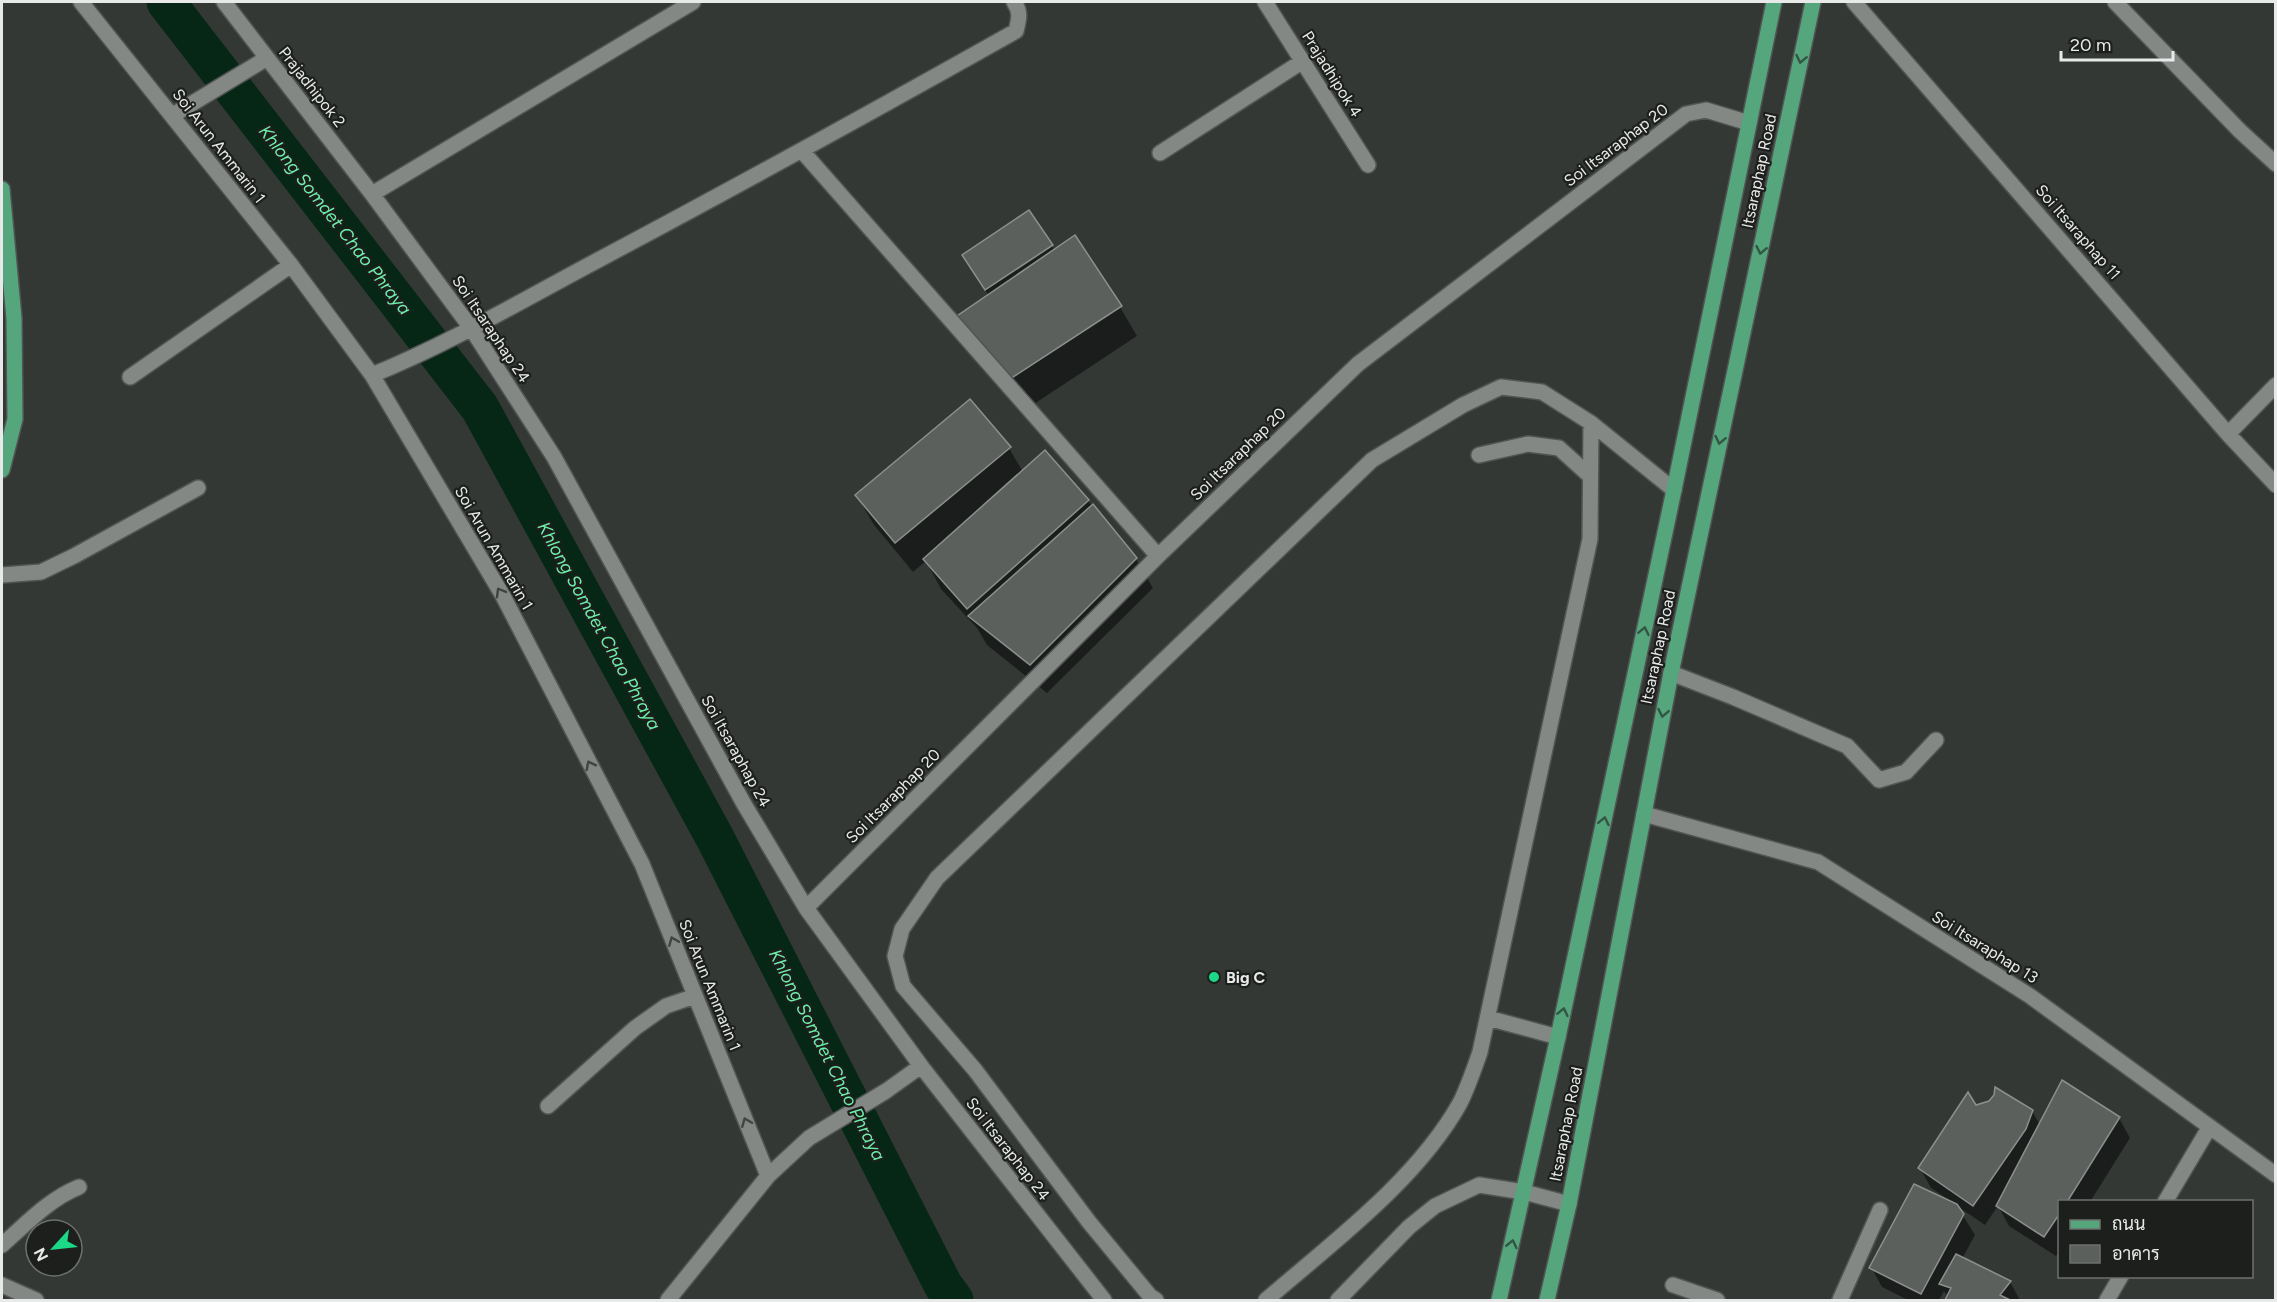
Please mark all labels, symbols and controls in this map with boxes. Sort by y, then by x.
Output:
scale bar [2061,24,2174,62]
street label: Prajadhipok 4 [1298,28,1366,120]
text: 20 m [2070,34,2111,56]
street label: Prajadhipok 2 [275,43,349,131]
one-way arrow [1795,53,1808,63]
street label: Soi Arun Ammarin 1 [169,85,269,207]
street label: Soi Itsaraphap 20 [1560,100,1672,190]
street label: Itsaraphap Road [1738,112,1780,230]
water label: Khlong Somdet Chao Phraya [254,121,416,320]
street label: Soi Itsaraphap 11 [2032,181,2124,283]
one-way arrow [1755,244,1768,254]
street label: Soi Itsaraphap 24 [448,272,534,386]
street label: Soi Itsaraphap 20 [1186,404,1290,504]
one-way arrow [1714,435,1727,445]
street label: Soi Arun Ammarin 1 [451,483,537,613]
water label: Khlong Somdet Chao Phraya [533,518,666,734]
one-way arrow [496,588,507,598]
street label: Itsaraphap Road [1637,588,1679,706]
one-way arrow [1637,626,1650,636]
street label: Soi Itsaraphap 24 [697,692,775,810]
one-way arrow [1657,708,1670,718]
street label: Soi Itsaraphap 20 [842,745,944,847]
one-way arrow [586,760,597,771]
one-way arrow [1596,817,1609,827]
street label: Soi Itsaraphap 13 [1928,907,2042,987]
street label: Soi Arun Ammarin 1 [675,917,745,1053]
one-way arrow [668,936,680,947]
water label: Khlong Somdet Chao Phraya [764,945,890,1165]
place label: Big C [1226,968,1265,987]
marker: Big C [1207,970,1221,984]
one-way arrow [1556,1007,1569,1017]
street label: Itsaraphap Road [1546,1065,1586,1183]
street label: Soi Itsaraphap 24 [962,1094,1054,1204]
one-way arrow [741,1117,753,1128]
legend [2058,1200,2253,1278]
text: ถนน [2112,1213,2145,1235]
north arrow [24,1218,84,1278]
one-way arrow [1505,1239,1518,1249]
text: อาคาร [2112,1243,2160,1265]
text: N [30,1245,52,1264]

